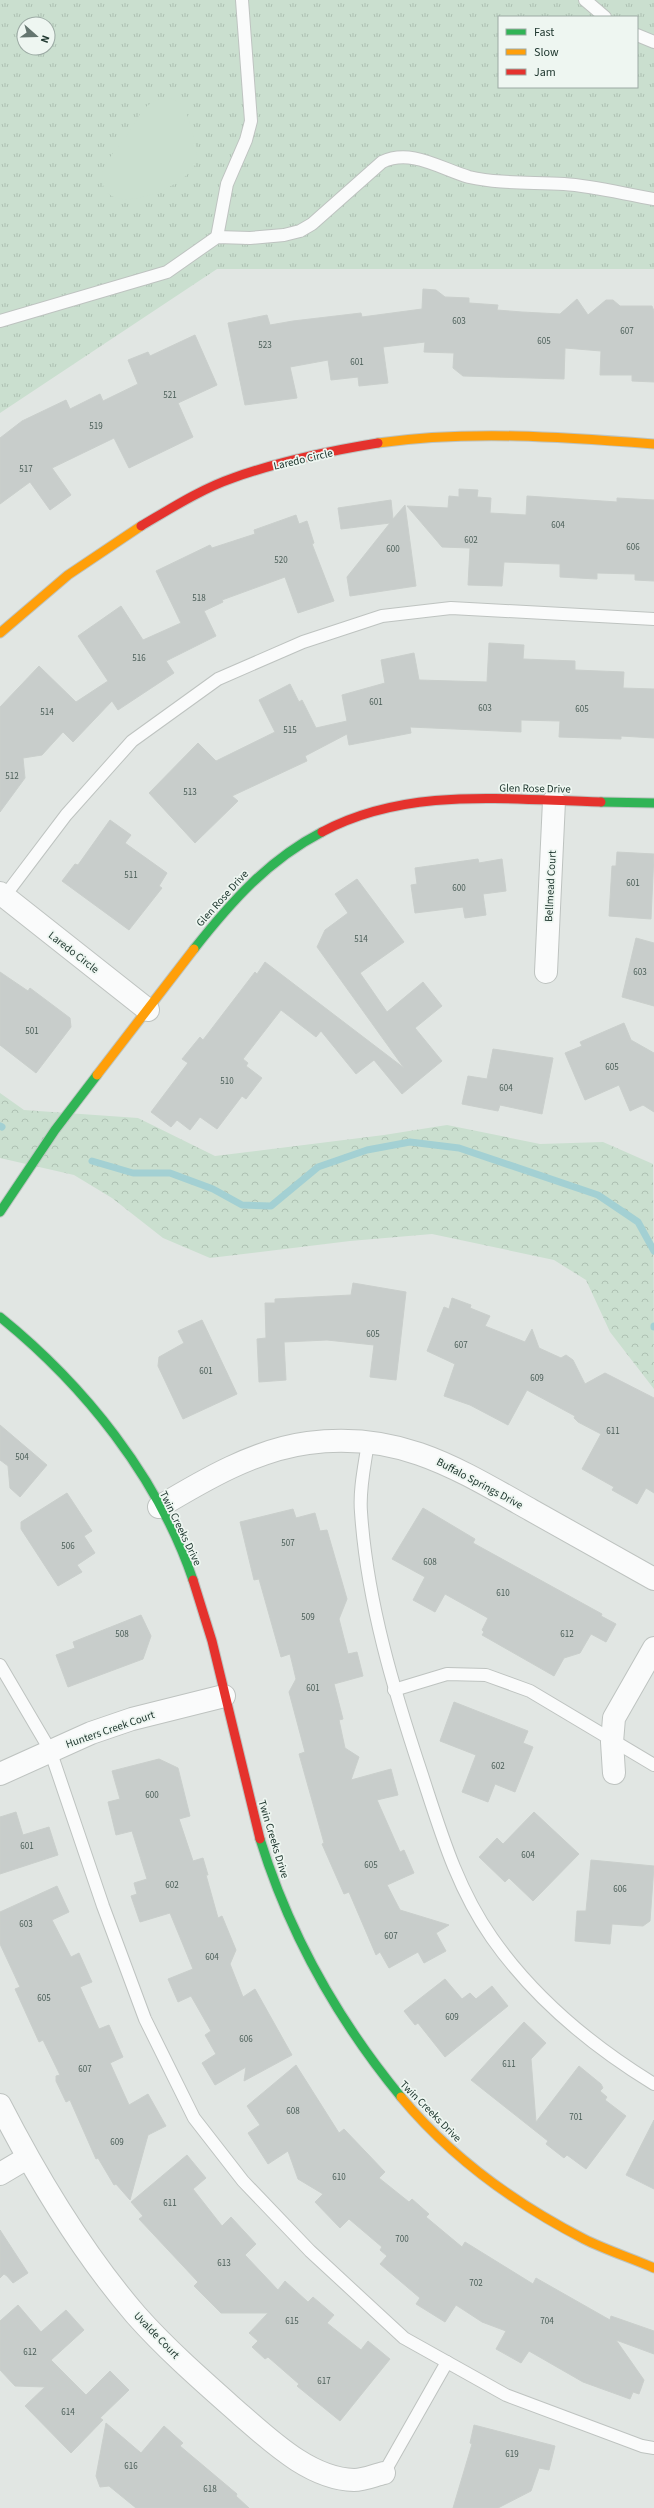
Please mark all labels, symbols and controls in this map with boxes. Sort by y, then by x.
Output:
north arrow [16,16,56,56]
legend [498,16,638,88]
text: Fast [534,24,554,41]
text: N [37,33,53,45]
text: Slow [534,44,559,61]
text: Jam [534,64,556,81]
house number: 603 [452,315,466,328]
house number: 607 [620,325,634,338]
house number: 605 [537,335,551,348]
house number: 523 [258,339,272,352]
house number: 601 [350,356,364,369]
house number: 521 [163,389,177,402]
house number: 519 [89,420,103,433]
street label: Laredo Circle [272,445,335,474]
house number: 517 [19,463,33,476]
house number: 604 [551,519,565,532]
house number: 602 [464,534,478,547]
house number: 606 [626,541,640,554]
house number: 600 [386,543,400,556]
house number: 520 [274,554,288,567]
house number: 518 [192,592,206,605]
house number: 516 [132,652,146,665]
house number: 601 [369,696,383,709]
house number: 603 [478,702,492,715]
house number: 605 [575,703,589,716]
house number: 514 [40,706,54,719]
house number: 515 [283,724,297,737]
house number: 512 [5,770,19,783]
street label: Glen Rose Drive [499,780,571,797]
house number: 513 [183,786,197,799]
street label: Bellmead Court [541,850,560,922]
street label: Glen Rose Drive [193,866,252,930]
house number: 511 [124,869,138,882]
house number: 601 [626,877,640,890]
house number: 600 [452,882,466,895]
street label: Laredo Circle [45,928,102,977]
house number: 514 [354,933,368,946]
house number: 603 [633,966,647,979]
house number: 501 [25,1025,39,1038]
house number: 605 [605,1061,619,1074]
house number: 510 [220,1075,234,1088]
house number: 604 [499,1082,513,1095]
house number: 605 [366,1328,380,1341]
house number: 607 [454,1339,468,1352]
house number: 601 [199,1365,213,1378]
house number: 609 [530,1372,544,1385]
house number: 611 [606,1425,620,1438]
house number: 504 [15,1451,29,1464]
street label: Buffalo Springs Drive [434,1454,526,1513]
street label: Twin Creeks Drive [156,1488,205,1569]
house number: 507 [281,1537,295,1550]
house number: 506 [61,1540,75,1553]
house number: 608 [423,1556,437,1569]
house number: 610 [496,1587,510,1600]
house number: 509 [301,1611,315,1624]
house number: 508 [115,1628,129,1641]
house number: 612 [560,1628,574,1641]
house number: 601 [306,1682,320,1695]
street label: Hunters Creek Court [64,1707,157,1752]
house number: 602 [491,1760,505,1773]
house number: 600 [145,1789,159,1802]
street label: Twin Creeks Drive [254,1798,293,1881]
house number: 601 [20,1840,34,1853]
house number: 604 [521,1849,535,1862]
house number: 605 [364,1859,378,1872]
house number: 602 [165,1879,179,1892]
house number: 606 [613,1883,627,1896]
house number: 603 [19,1918,33,1931]
house number: 607 [384,1930,398,1943]
house number: 604 [205,1951,219,1964]
house number: 605 [37,1992,51,2005]
house number: 609 [445,2011,459,2024]
house number: 606 [239,2033,253,2046]
house number: 611 [502,2058,516,2071]
house number: 607 [78,2063,92,2076]
street label: Twin Creeks Drive [397,2077,465,2146]
house number: 608 [286,2105,300,2118]
house number: 701 [569,2111,583,2124]
house number: 609 [110,2136,124,2149]
house number: 610 [332,2171,346,2184]
house number: 611 [163,2197,177,2210]
house number: 700 [395,2233,409,2246]
house number: 613 [217,2257,231,2270]
house number: 702 [469,2277,483,2290]
street label: Uvalde Court [130,2309,183,2362]
house number: 615 [285,2315,299,2328]
house number: 704 [540,2315,554,2328]
house number: 612 [23,2346,37,2359]
house number: 617 [317,2375,331,2388]
house number: 614 [61,2406,75,2419]
house number: 619 [505,2448,519,2461]
house number: 616 [124,2460,138,2473]
house number: 618 [203,2483,217,2496]

